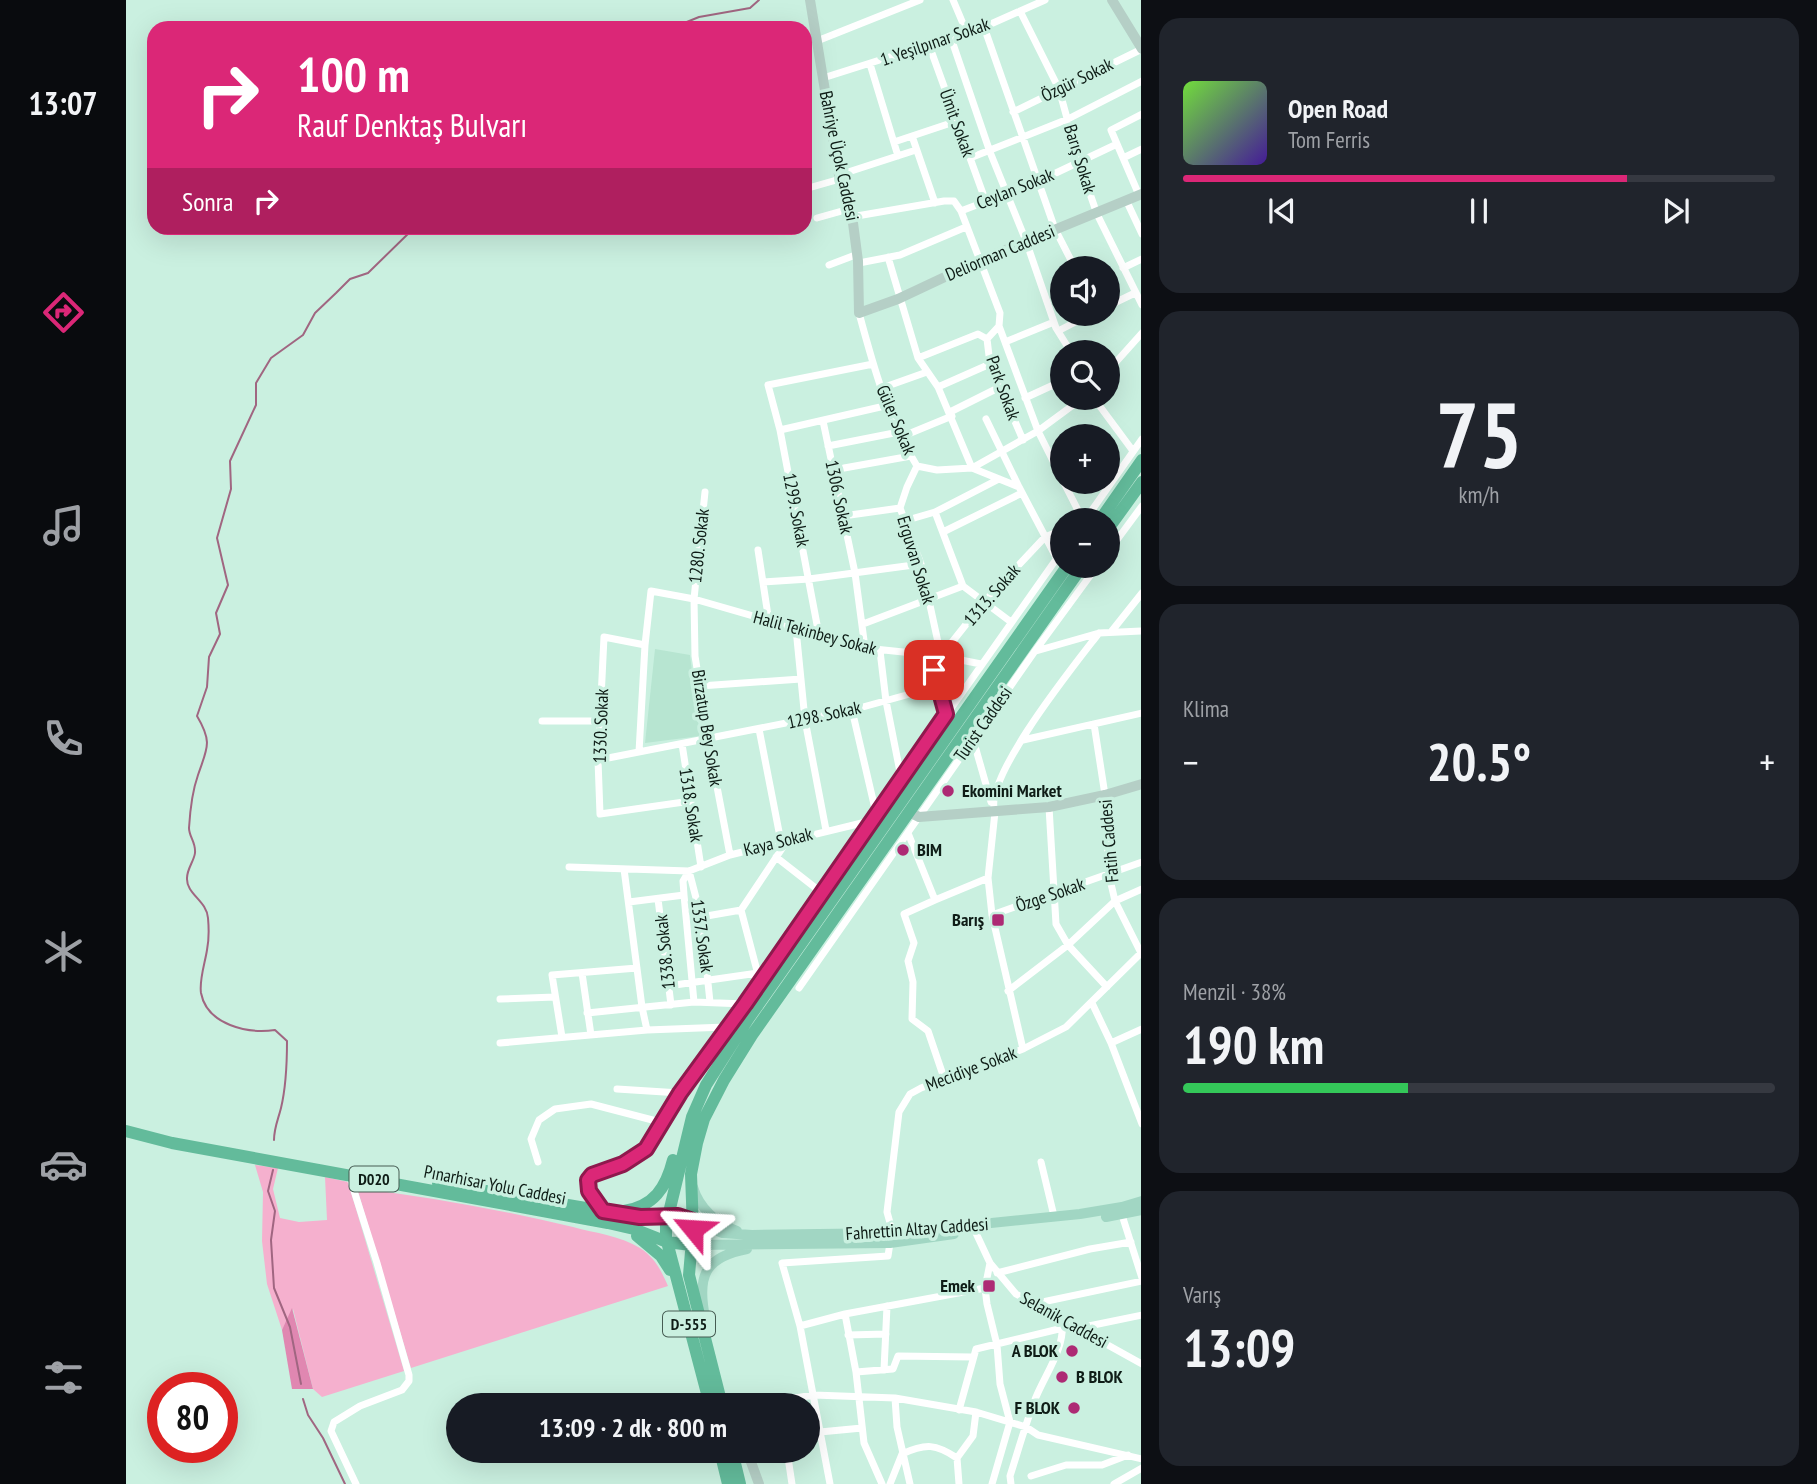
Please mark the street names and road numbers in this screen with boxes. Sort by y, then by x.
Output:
street label: 1. Yeşilpınar Sokak [877,12,993,71]
street label: Özgür Sokak [1037,52,1116,107]
street label: Ümit Sokak [935,86,980,160]
street label: Bahriye Üçok Caddesi [814,89,864,223]
street label: Barış Sokak [1059,122,1102,196]
street label: Ceylan Sokak [973,163,1057,214]
street label: Deliorman Caddesi [942,219,1058,286]
street label: Park Sokak [981,353,1026,423]
street label: Güler Sokak [871,381,921,458]
street label: 1306. Sokak [820,458,859,536]
street label: 1299. Sokak [778,471,815,549]
street label: 1280. Sokak [683,508,714,584]
street label: Erguvan Sokak [892,513,941,607]
street label: 1313. Sokak [958,559,1025,630]
street label: Halil Tekinbey Sokak [751,605,879,660]
street label: Birzatup Bey Sokak [687,668,728,788]
street label: Turist Caddesi [948,682,1017,766]
street label: 1330. Sokak [588,688,613,764]
street label: 1298. Sokak [785,695,863,734]
street label: 1318. Sokak [674,766,709,844]
street label: Fatih Caddesi [1093,798,1124,884]
street label: Kaya Sokak [741,822,815,861]
street label: Özge Sokak [1012,872,1087,917]
street label: 1337. Sokak [686,898,719,974]
street label: 1338. Sokak [649,914,680,990]
street label: Mecidiye Sokak [922,1041,1020,1096]
street label: Pınarhisar Yolu Caddesi [422,1159,568,1210]
road number: D020 [350,1166,398,1191]
street label: Fahrettin Altay Caddesi [845,1212,989,1245]
street label: Selanik Caddesi [1016,1286,1112,1353]
road number: D-555 [663,1312,715,1336]

